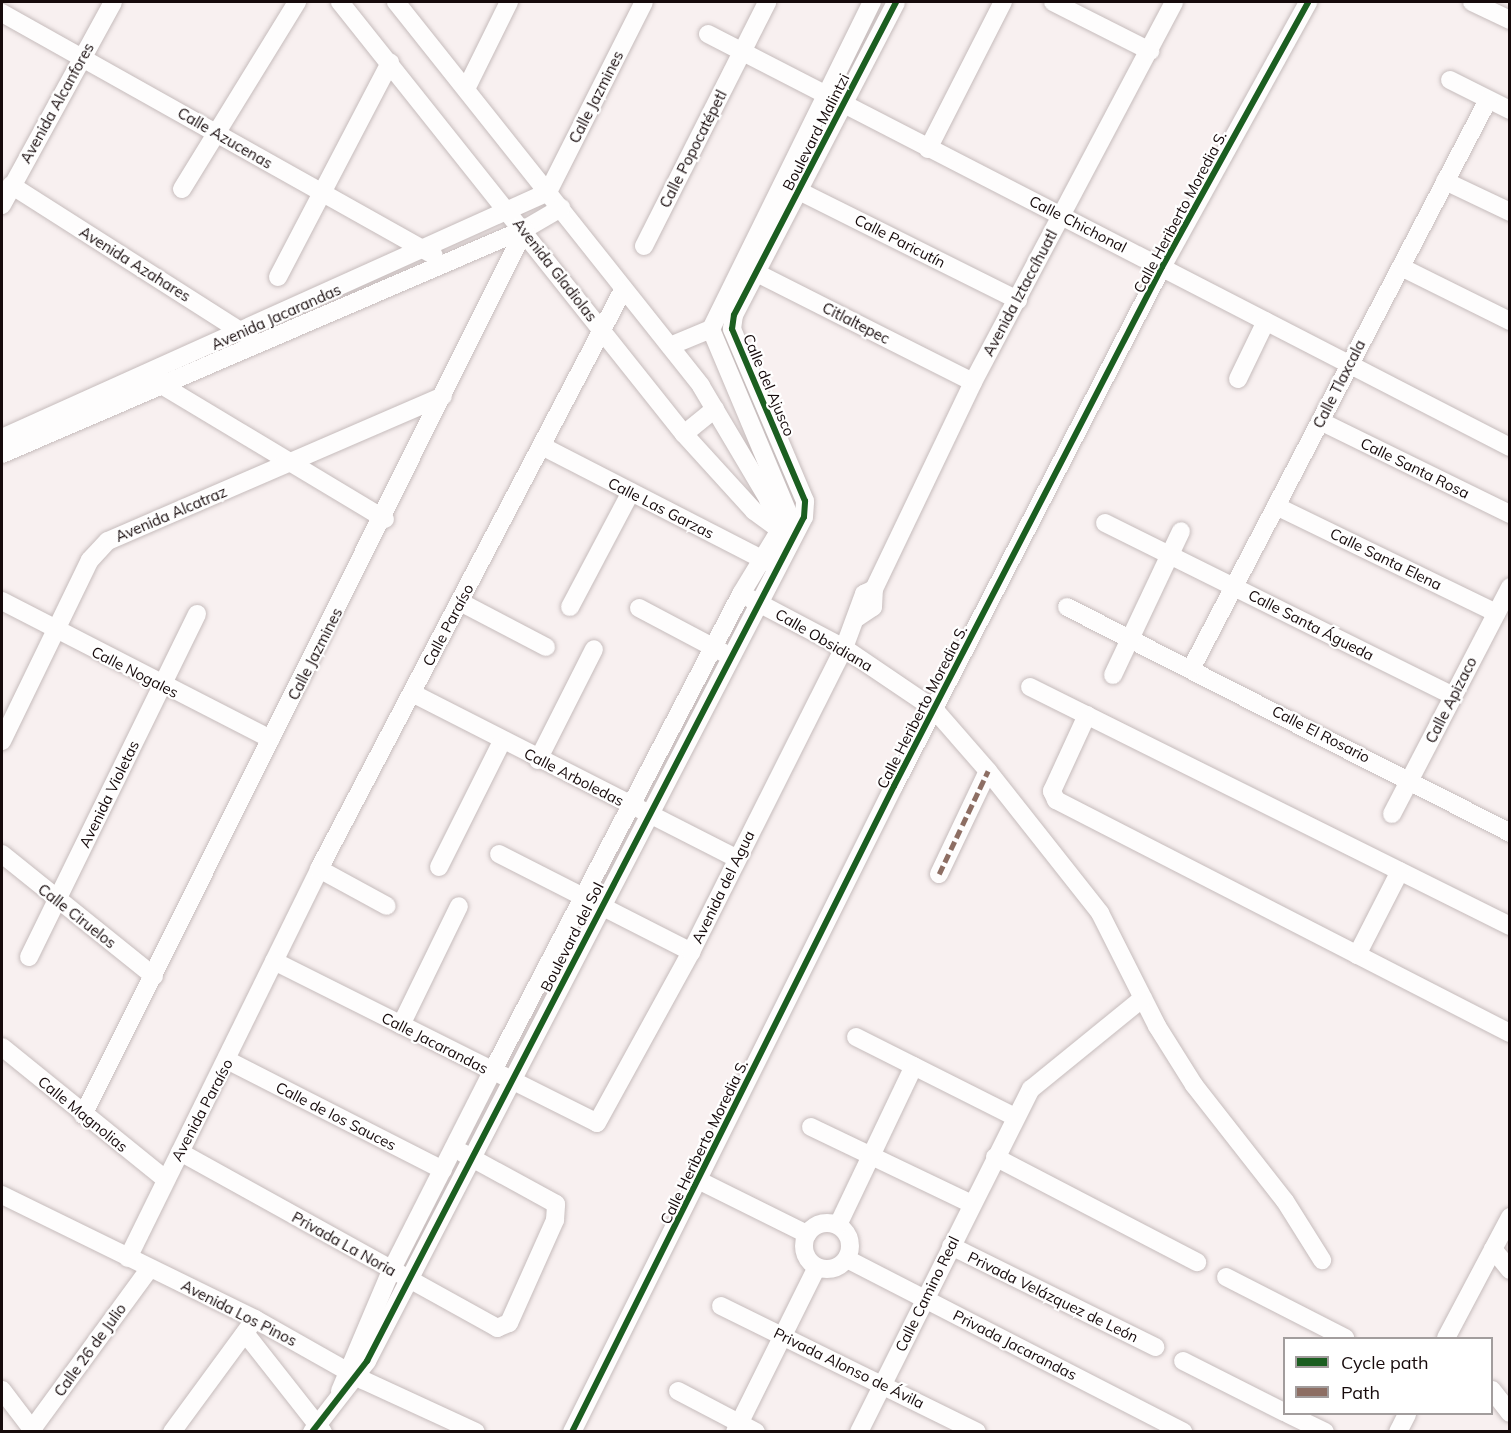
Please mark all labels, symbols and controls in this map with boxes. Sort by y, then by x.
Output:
street label: Avenida Alcanfores [16,40,98,166]
street label: Calle Jazmines [565,48,627,146]
street label: Boulevard Malintzi [779,71,853,193]
street label: Calle Popocatépetl [656,87,730,211]
street label: Calle Azucenas [174,104,276,172]
street label: Calle Heriberto Moredia S. [1130,128,1230,296]
street label: Calle Chichonal [1026,192,1130,256]
street label: Calle Paricutín [852,210,948,272]
street label: Avenida Gladiolas [509,215,601,325]
street label: Avenida Azahares [76,223,194,305]
street label: Avenida Iztaccíhuatl [979,227,1061,359]
street label: Avenida Jacarandas [208,280,344,354]
street label: Citlaltepec [819,298,893,348]
street label: Calle del Ajusco [739,331,799,439]
street label: Calle Tlaxcala [1309,337,1369,431]
street label: Calle Santa Rosa [1358,434,1472,502]
street label: Calle Las Garzas [605,474,717,542]
street label: Avenida Alcatraz [113,482,229,546]
street label: Calle Santa Elena [1327,524,1445,594]
street label: Calle Paraíso [419,581,477,669]
street label: Calle Santa Águeda [1245,586,1377,664]
street label: Calle Jazmines [284,605,346,703]
street label: Calle Obsidiana [772,605,876,675]
street label: Calle Heriberto Moredia S. [873,622,971,792]
street label: Calle Nogales [88,642,182,702]
street label: Calle Apizaco [1422,654,1480,746]
street label: Calle El Rosario [1269,702,1373,766]
street label: Avenida Violetas [75,738,143,850]
street label: Calle Arboledas [521,744,627,810]
street label: Avenida del Agua [688,828,758,946]
street label: Boulevard del Sol [537,879,607,995]
street label: Calle Ciruelos [34,880,120,952]
street label: Calle Jacarandas [379,1008,491,1078]
street label: Avenida Paraíso [167,1056,237,1164]
street label: Calle Heriberto Moredia S. [656,1057,752,1227]
street label: Calle Magnolias [35,1072,131,1156]
street label: Calle de los Sauces [273,1078,399,1154]
street label: Privada La Noria [289,1208,399,1280]
street label: Calle Camino Real [891,1233,963,1355]
street label: Privada Velázquez de León [965,1248,1141,1346]
street label: Avenida Los Pinos [178,1276,300,1350]
street label: Calle 26 de Julio [50,1300,130,1400]
street label: Privada Jacarandas [950,1306,1080,1384]
street label: Privada Alonso de Ávila [771,1324,927,1412]
legend [1283,1337,1493,1415]
text: Cycle path [1341,1351,1428,1374]
text: Path [1341,1381,1380,1404]

